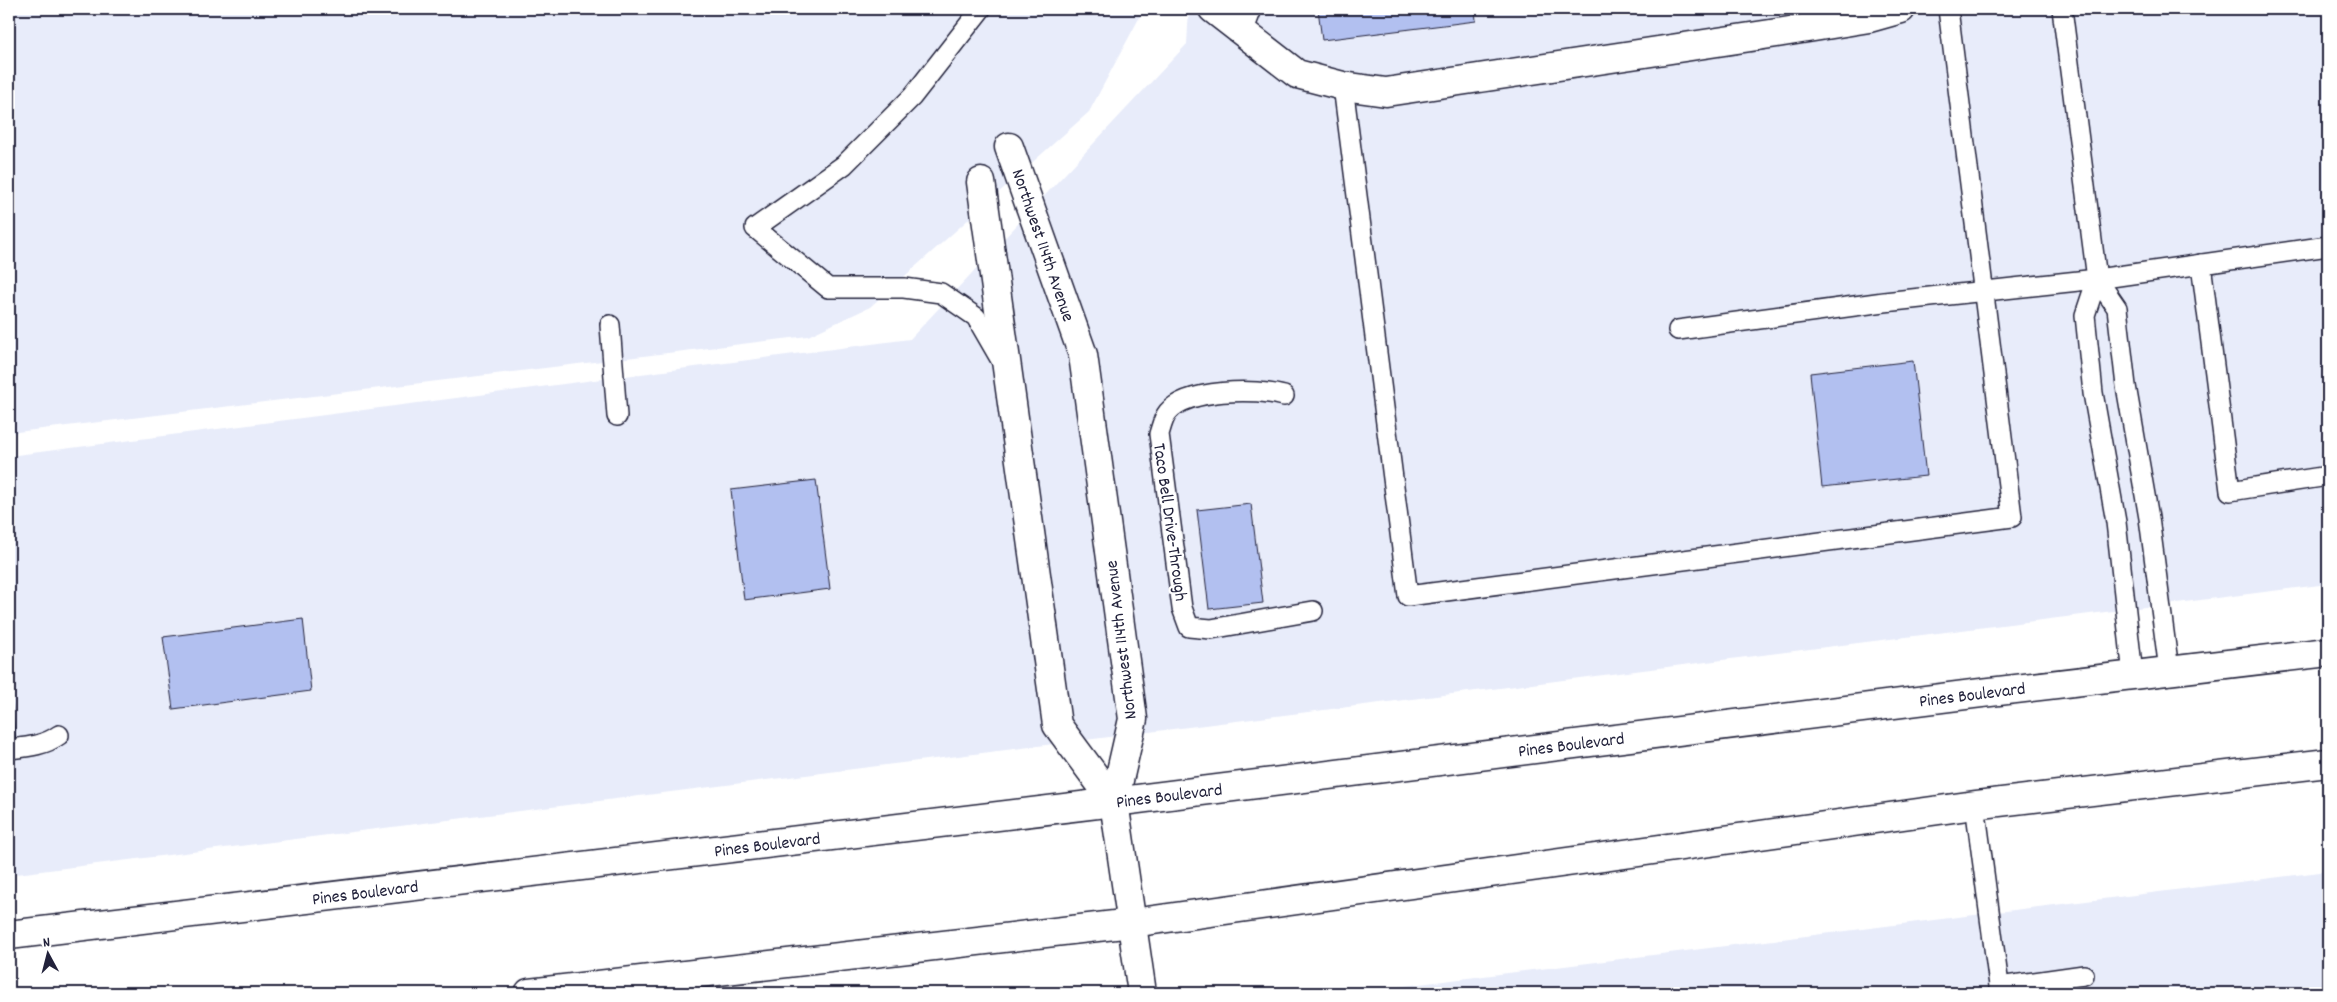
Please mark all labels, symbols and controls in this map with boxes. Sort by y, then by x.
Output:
street label: Northwest 114th Avenue [1004,166,1080,326]
street label: Taco Bell Drive-Through [1145,442,1192,603]
street label: Northwest 114th Avenue [1100,559,1145,721]
street label: Pines Boulevard [1918,678,2027,715]
street label: Pines Boulevard [1517,728,1626,765]
street label: Pines Boulevard [1115,779,1224,816]
street label: Pines Boulevard [713,828,822,865]
street label: Pines Boulevard [311,876,420,913]
north arrow [22,930,72,980]
text: N [42,933,51,953]

